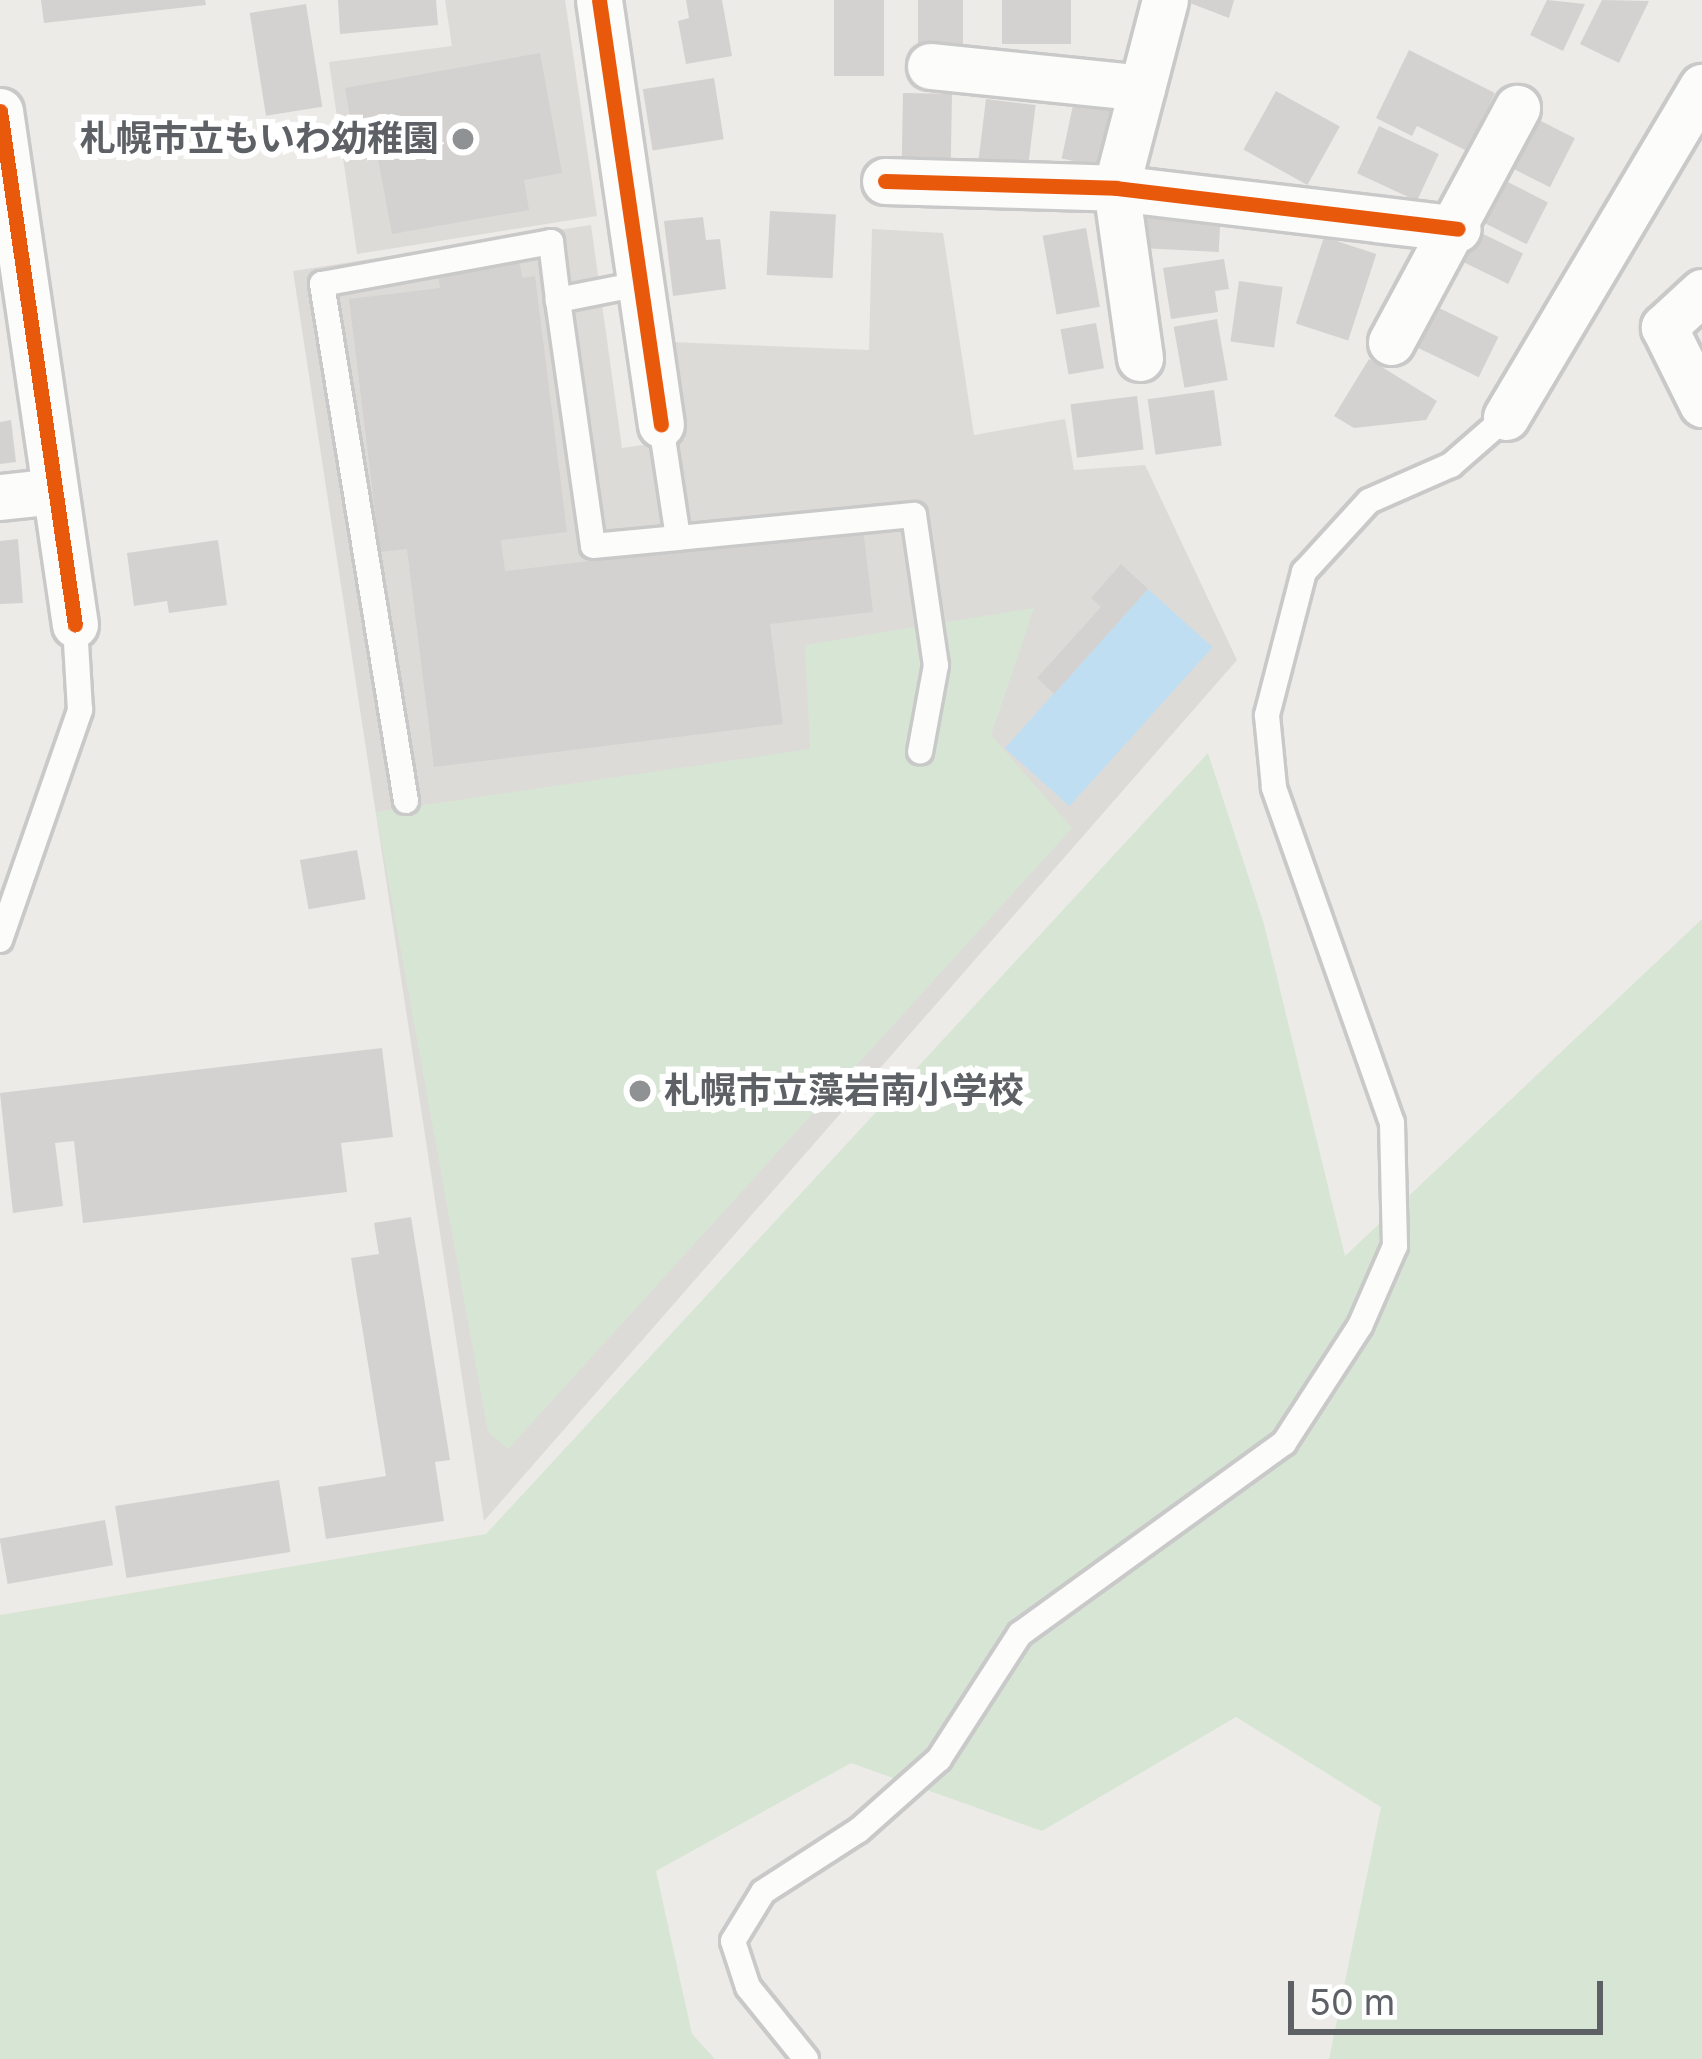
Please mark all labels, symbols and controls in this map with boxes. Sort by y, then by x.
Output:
place label: 札幌市立もいわ幼稚園 [79,117,439,161]
marker: 札幌市立もいわ幼稚園 [450,126,476,152]
place label: 札幌市立藻岩南小学校 [664,1069,1024,1113]
marker: 札幌市立藻岩南小学校 [627,1078,653,1104]
scale bar [1294,1957,1609,2031]
text: 50 m [1309,1980,1395,2024]

